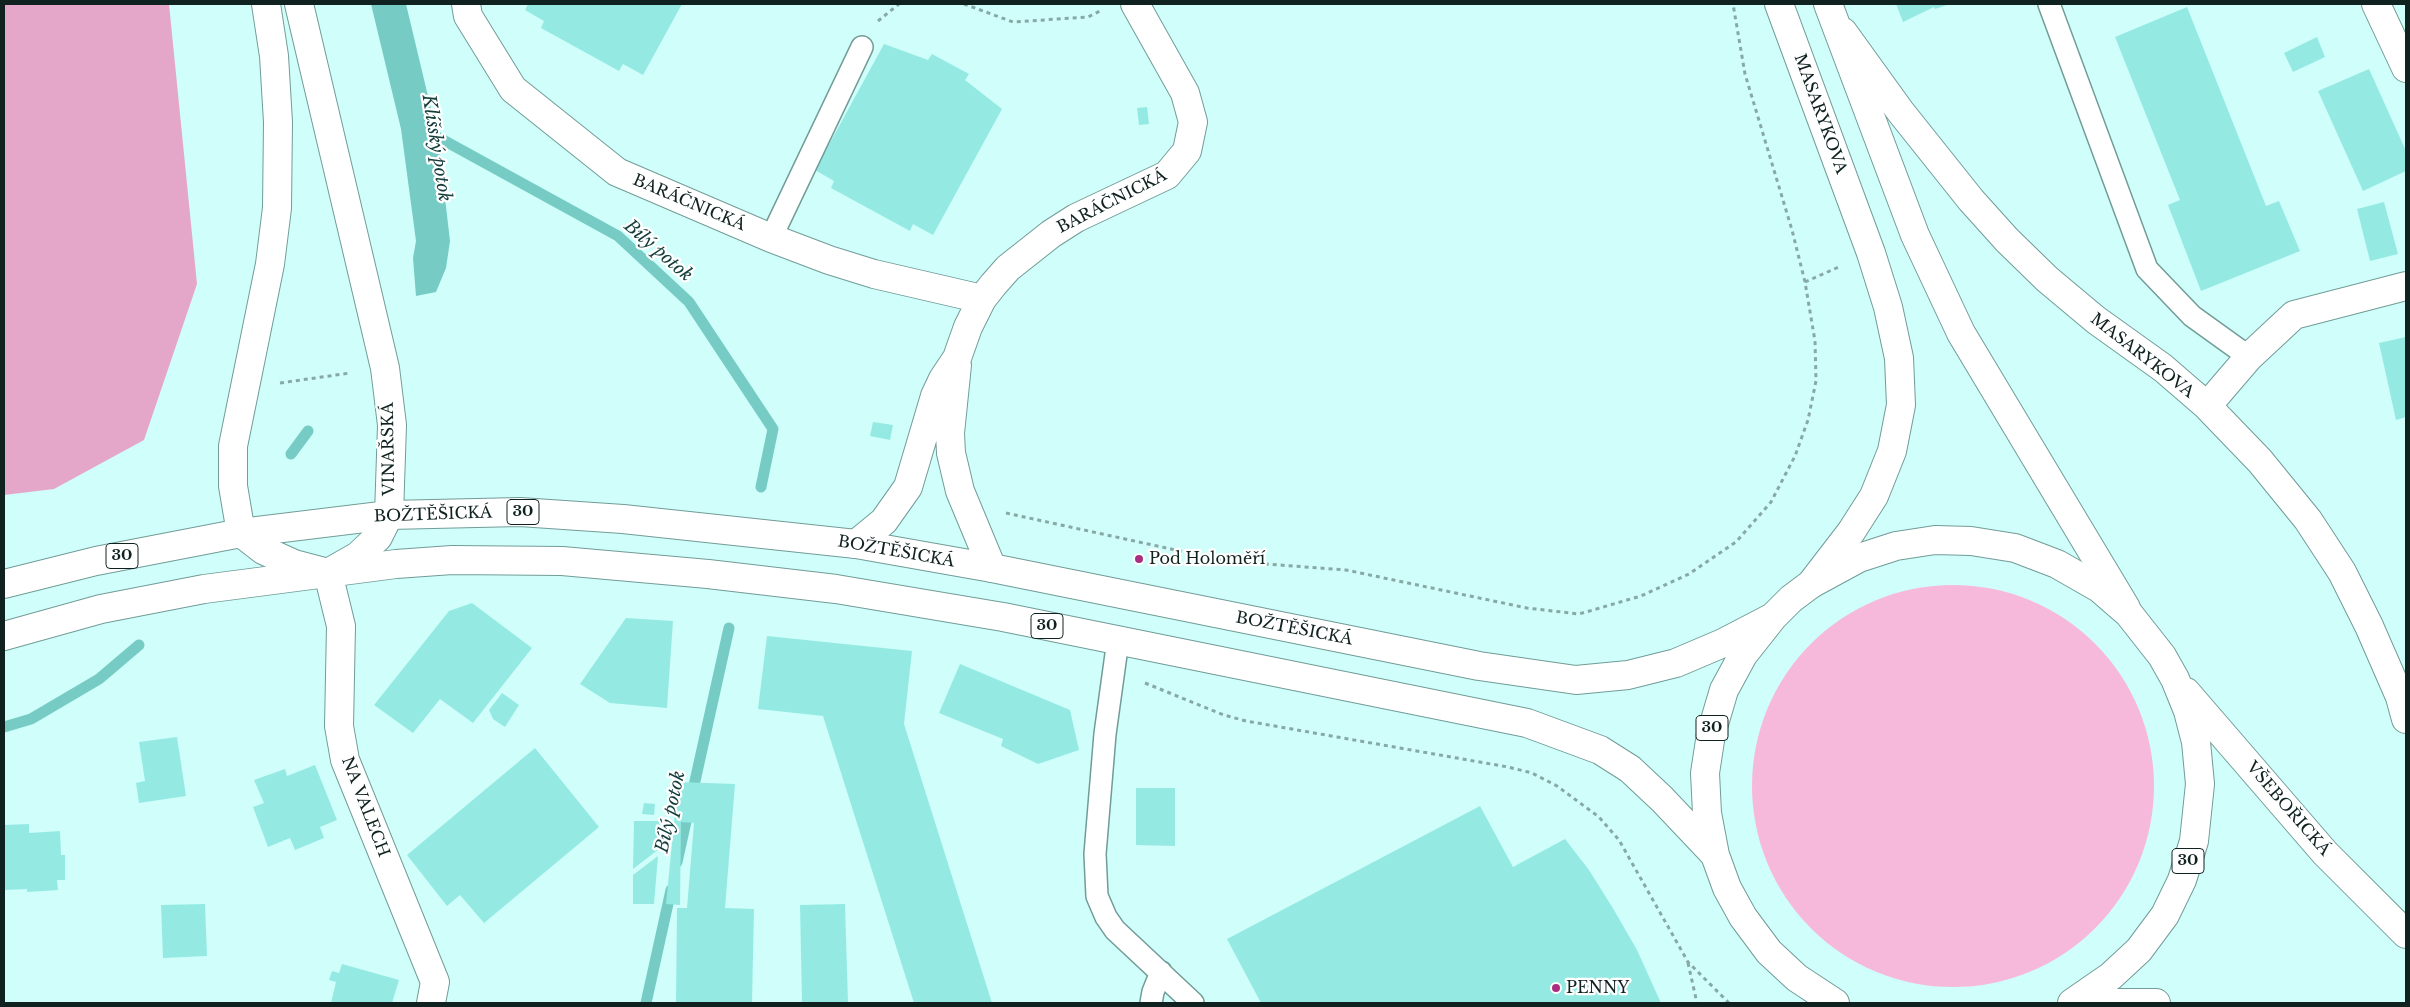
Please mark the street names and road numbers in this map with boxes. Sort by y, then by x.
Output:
street label: MASARYKOVA [1789,51,1851,177]
street label: BARÁČNICKÁ [1054,166,1170,238]
street label: BARÁČNICKÁ [630,171,748,235]
street label: MASARYKOVA [2086,310,2198,402]
street label: VINAŘSKÁ [379,402,399,496]
road number: 30 [507,500,539,524]
street label: BOŽTĚŠICKÁ [373,503,493,527]
street label: BOŽTĚŠICKÁ [836,532,956,572]
road number: 30 [106,544,138,568]
street label: BOŽTĚŠICKÁ [1234,608,1354,650]
road number: 30 [1031,614,1063,638]
road number: 30 [1696,716,1728,740]
street label: NA VALECH [337,754,393,860]
street label: VŠEBOŘICKÁ [2242,758,2334,860]
road number: 30 [2172,848,2204,874]

